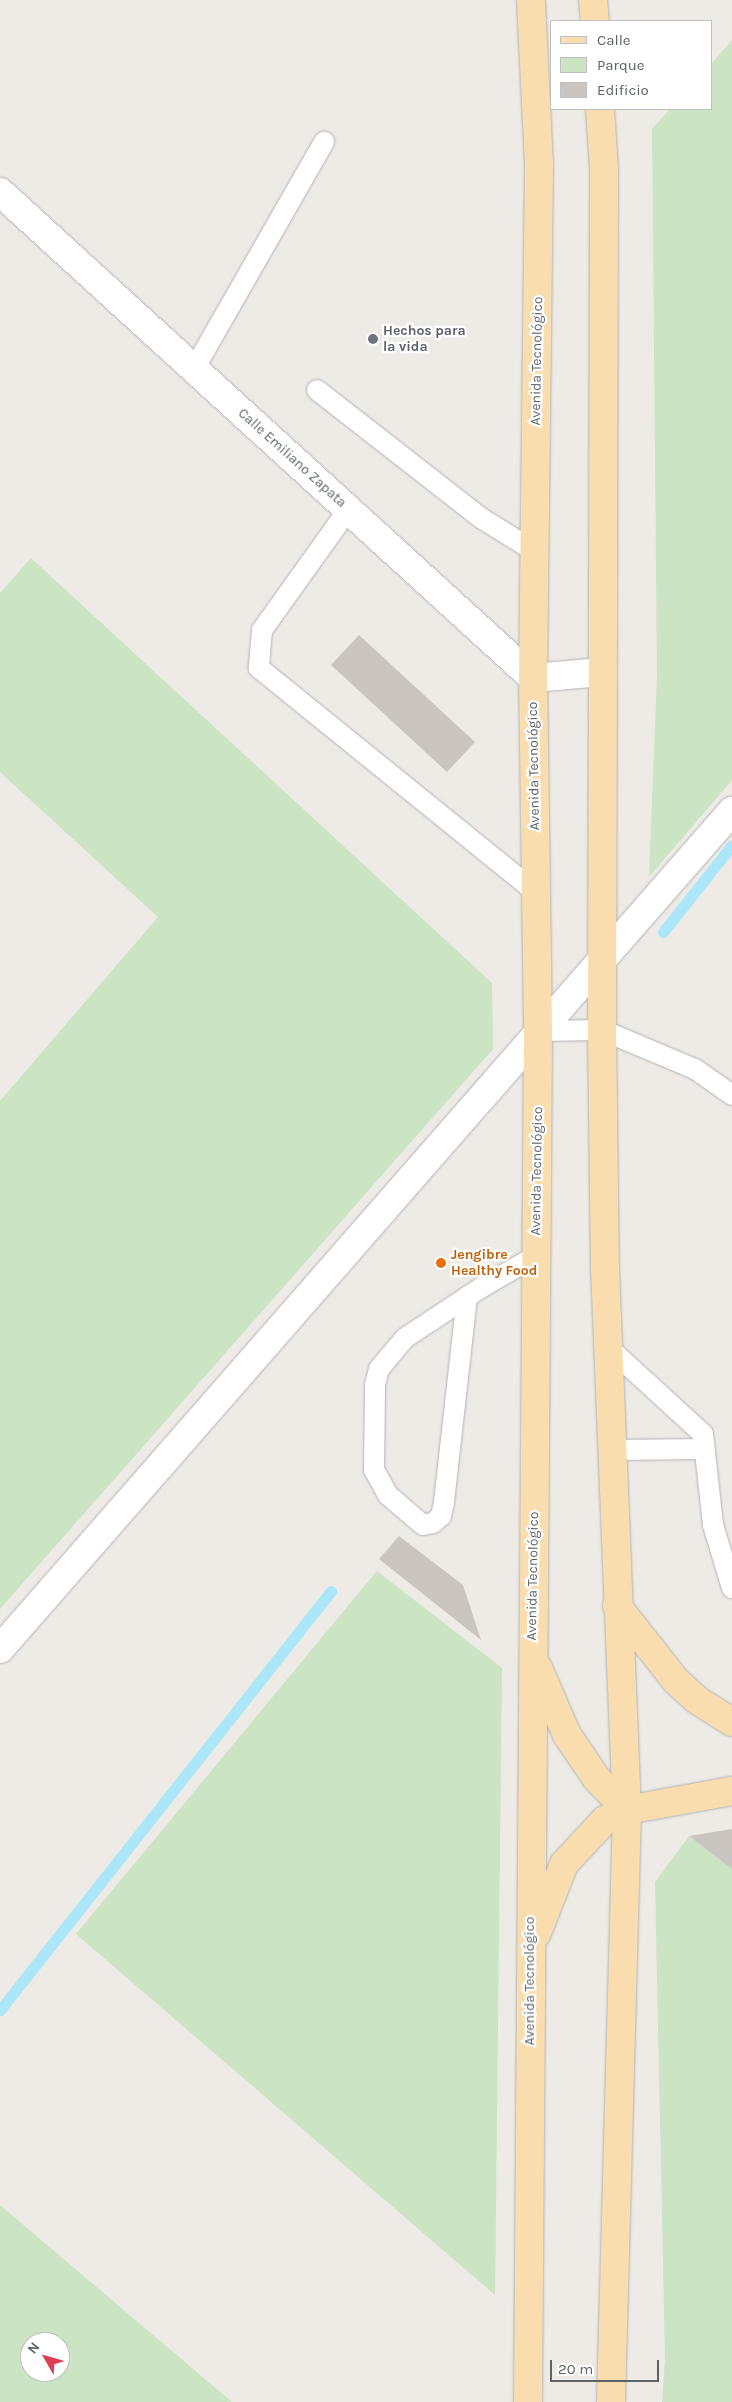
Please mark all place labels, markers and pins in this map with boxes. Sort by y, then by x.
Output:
place label: Hechos para la vida [383,323,466,356]
marker: Hechos para la vida [367,333,379,345]
place label: Jengibre Healthy Food [451,1247,537,1280]
marker: Jengibre Healthy Food [435,1257,447,1269]

